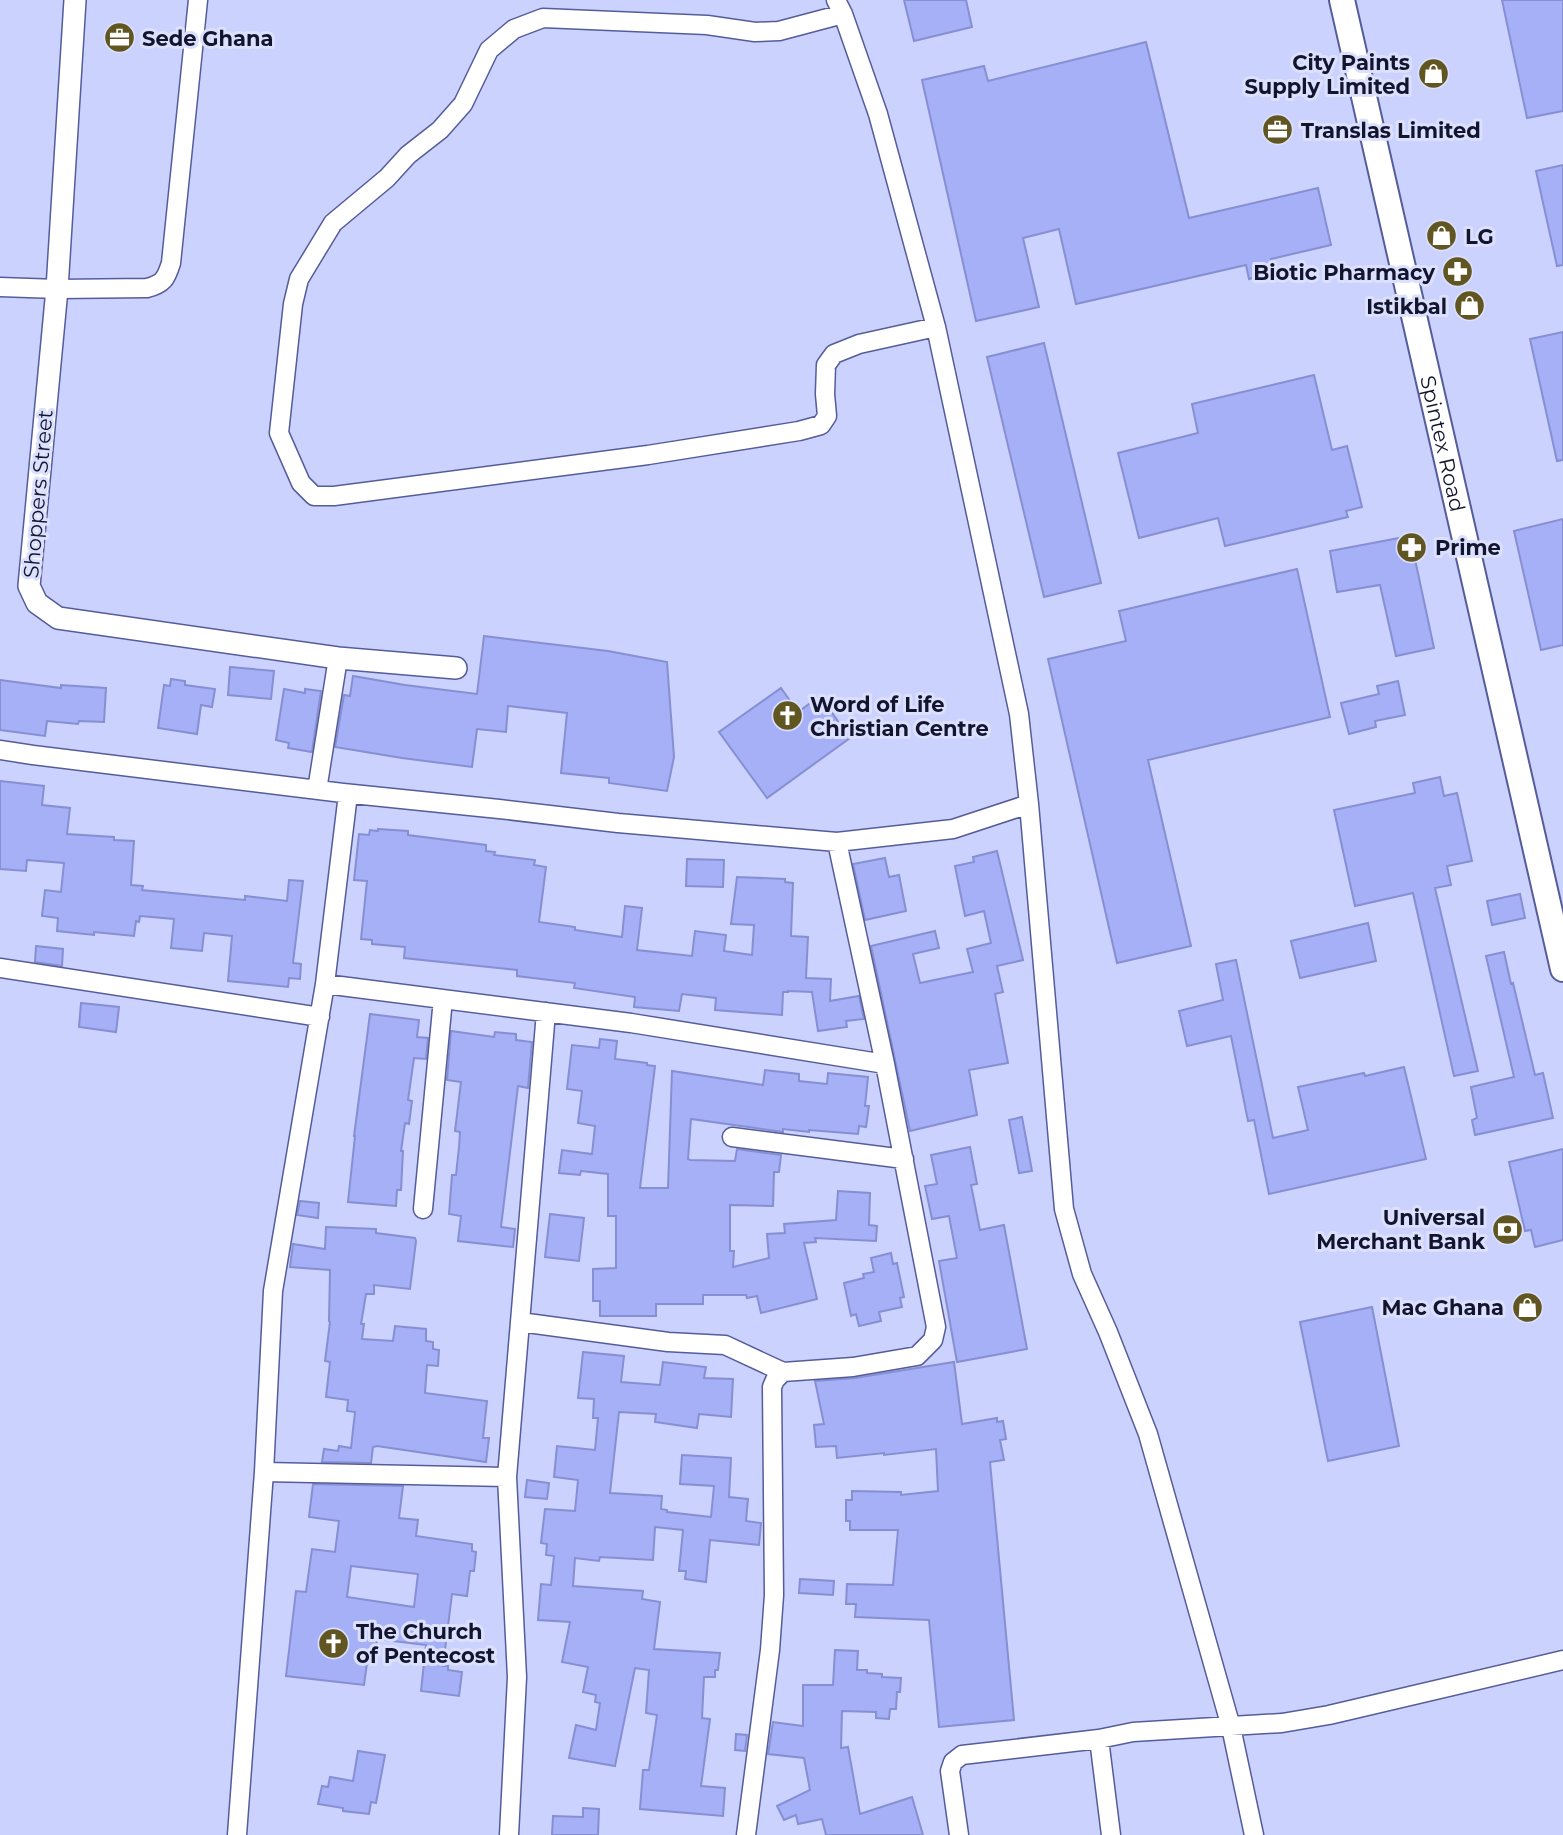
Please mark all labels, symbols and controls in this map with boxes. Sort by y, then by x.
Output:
office icon: Sede Ghana [102,21,136,55]
place label: Sede Ghana [142,26,274,51]
place label: City Paints Supply Limited [1244,50,1410,99]
shop icon: City Paints Supply Limited [1416,57,1450,91]
office icon: Translas Limited [1261,113,1295,147]
place label: Translas Limited [1301,118,1481,143]
shop icon: LG [1425,219,1459,253]
place label: LG [1465,224,1494,249]
pharmacy icon: Biotic Pharmacy [1441,255,1475,289]
place label: Biotic Pharmacy [1253,260,1435,285]
shop icon: Istikbal [1453,289,1487,323]
place label: Istikbal [1366,294,1447,319]
street label: Spintex Road [1416,373,1471,514]
street label: Shoppers Street [18,409,58,579]
pharmacy icon: Prime [1395,530,1429,564]
place label: Prime [1435,535,1501,560]
place label: Word of Life Christian Centre [810,692,989,741]
church icon: Word of Life Christian Centre [770,699,804,733]
place label: Universal Merchant Bank [1316,1205,1485,1254]
bank icon: Universal Merchant Bank [1491,1212,1525,1246]
shop icon: Mac Ghana [1510,1290,1544,1324]
place label: Mac Ghana [1381,1295,1504,1320]
place label: The Church of Pentecost [356,1619,495,1668]
church icon: The Church of Pentecost [316,1626,350,1660]

